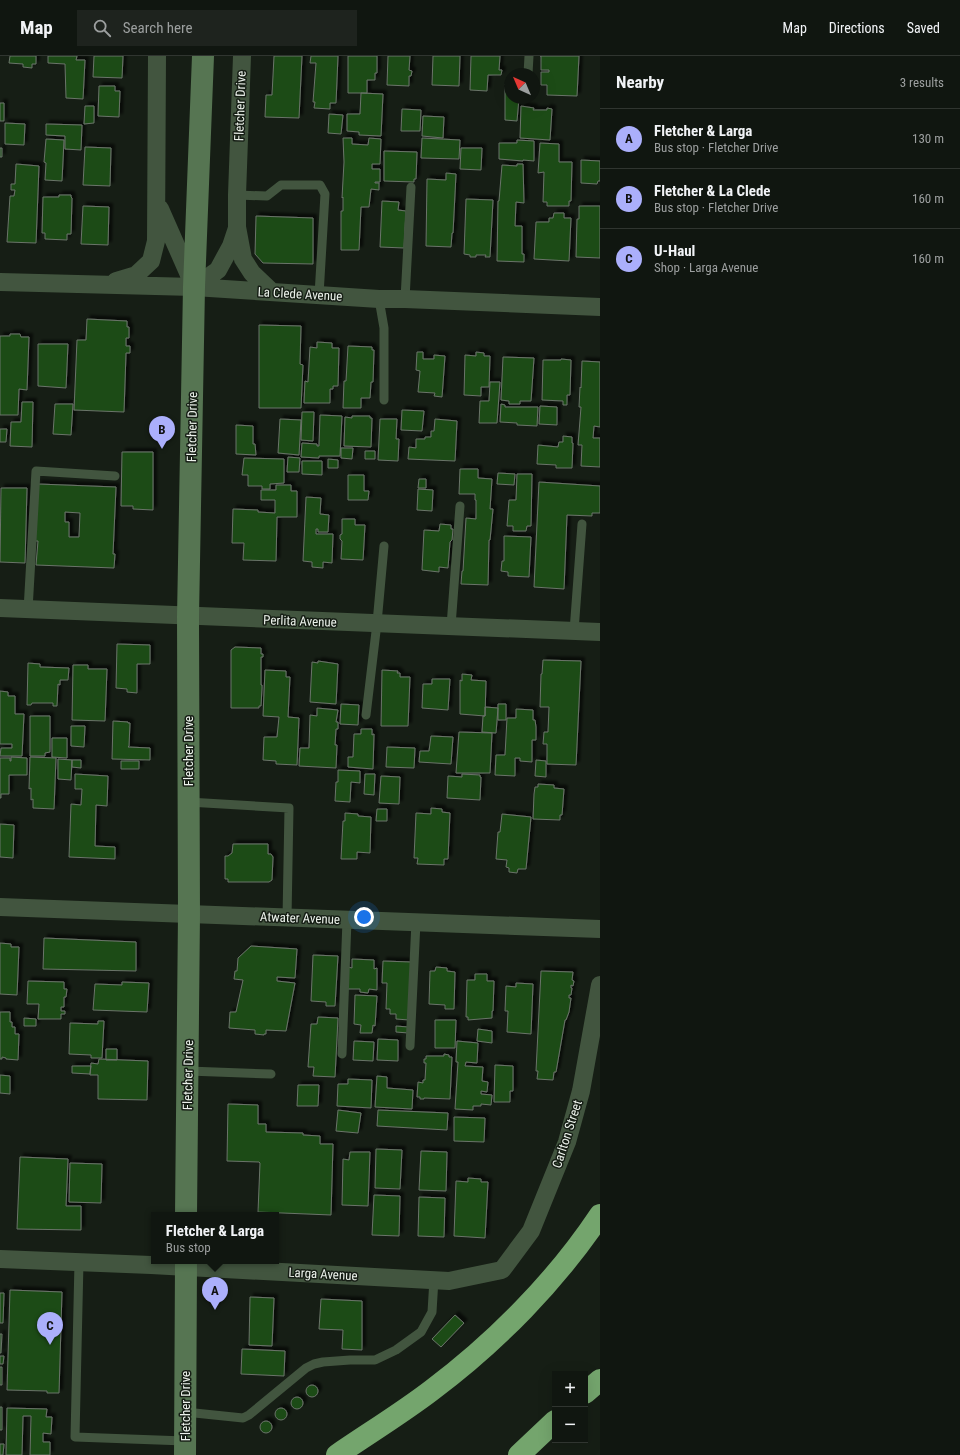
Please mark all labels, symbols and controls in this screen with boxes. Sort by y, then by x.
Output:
search box [77,10,357,46]
text: Map [20,16,53,39]
icon: search [91,17,113,39]
text: Search here [123,19,193,37]
text: Map [783,20,807,36]
text: Directions [829,20,885,36]
text: Saved [907,20,940,36]
north arrow [504,68,540,104]
street label: Fletcher Drive [231,71,249,141]
text: Nearby [616,72,664,92]
text: 3 results [900,75,944,90]
text: Fletcher & Larga [654,122,752,140]
text: A [625,131,633,146]
text: 130 m [912,131,944,146]
text: Bus stop · Fletcher Drive [654,140,778,155]
text: Fletcher & La Clede [654,182,771,200]
text: B [625,191,633,206]
text: 160 m [912,191,944,206]
text: Bus stop · Fletcher Drive [654,200,778,215]
text: U-Haul [654,242,695,260]
text: C [625,251,633,266]
text: 160 m [912,251,944,266]
text: Shop · Larga Avenue [654,260,758,275]
street label: La Clede Avenue [257,284,343,304]
street label: Fletcher Drive [184,392,200,462]
pin: B [149,416,175,449]
street label: Perlita Avenue [263,612,337,630]
street label: Fletcher Drive [181,716,196,786]
your location [354,907,374,927]
street label: Atwater Avenue [260,909,340,927]
street label: Fletcher Drive [180,1040,196,1110]
street label: Carlton Street [549,1098,585,1170]
popup [151,1212,279,1264]
text: Fletcher & Larga [166,1222,264,1240]
text: Bus stop [166,1240,211,1255]
street label: Larga Avenue [288,1265,358,1283]
pin: A [202,1277,228,1310]
pin: C [37,1312,63,1345]
street label: Fletcher Drive [178,1371,193,1441]
map controls [552,1371,588,1443]
button: + [552,1371,588,1407]
button: − [552,1407,588,1443]

